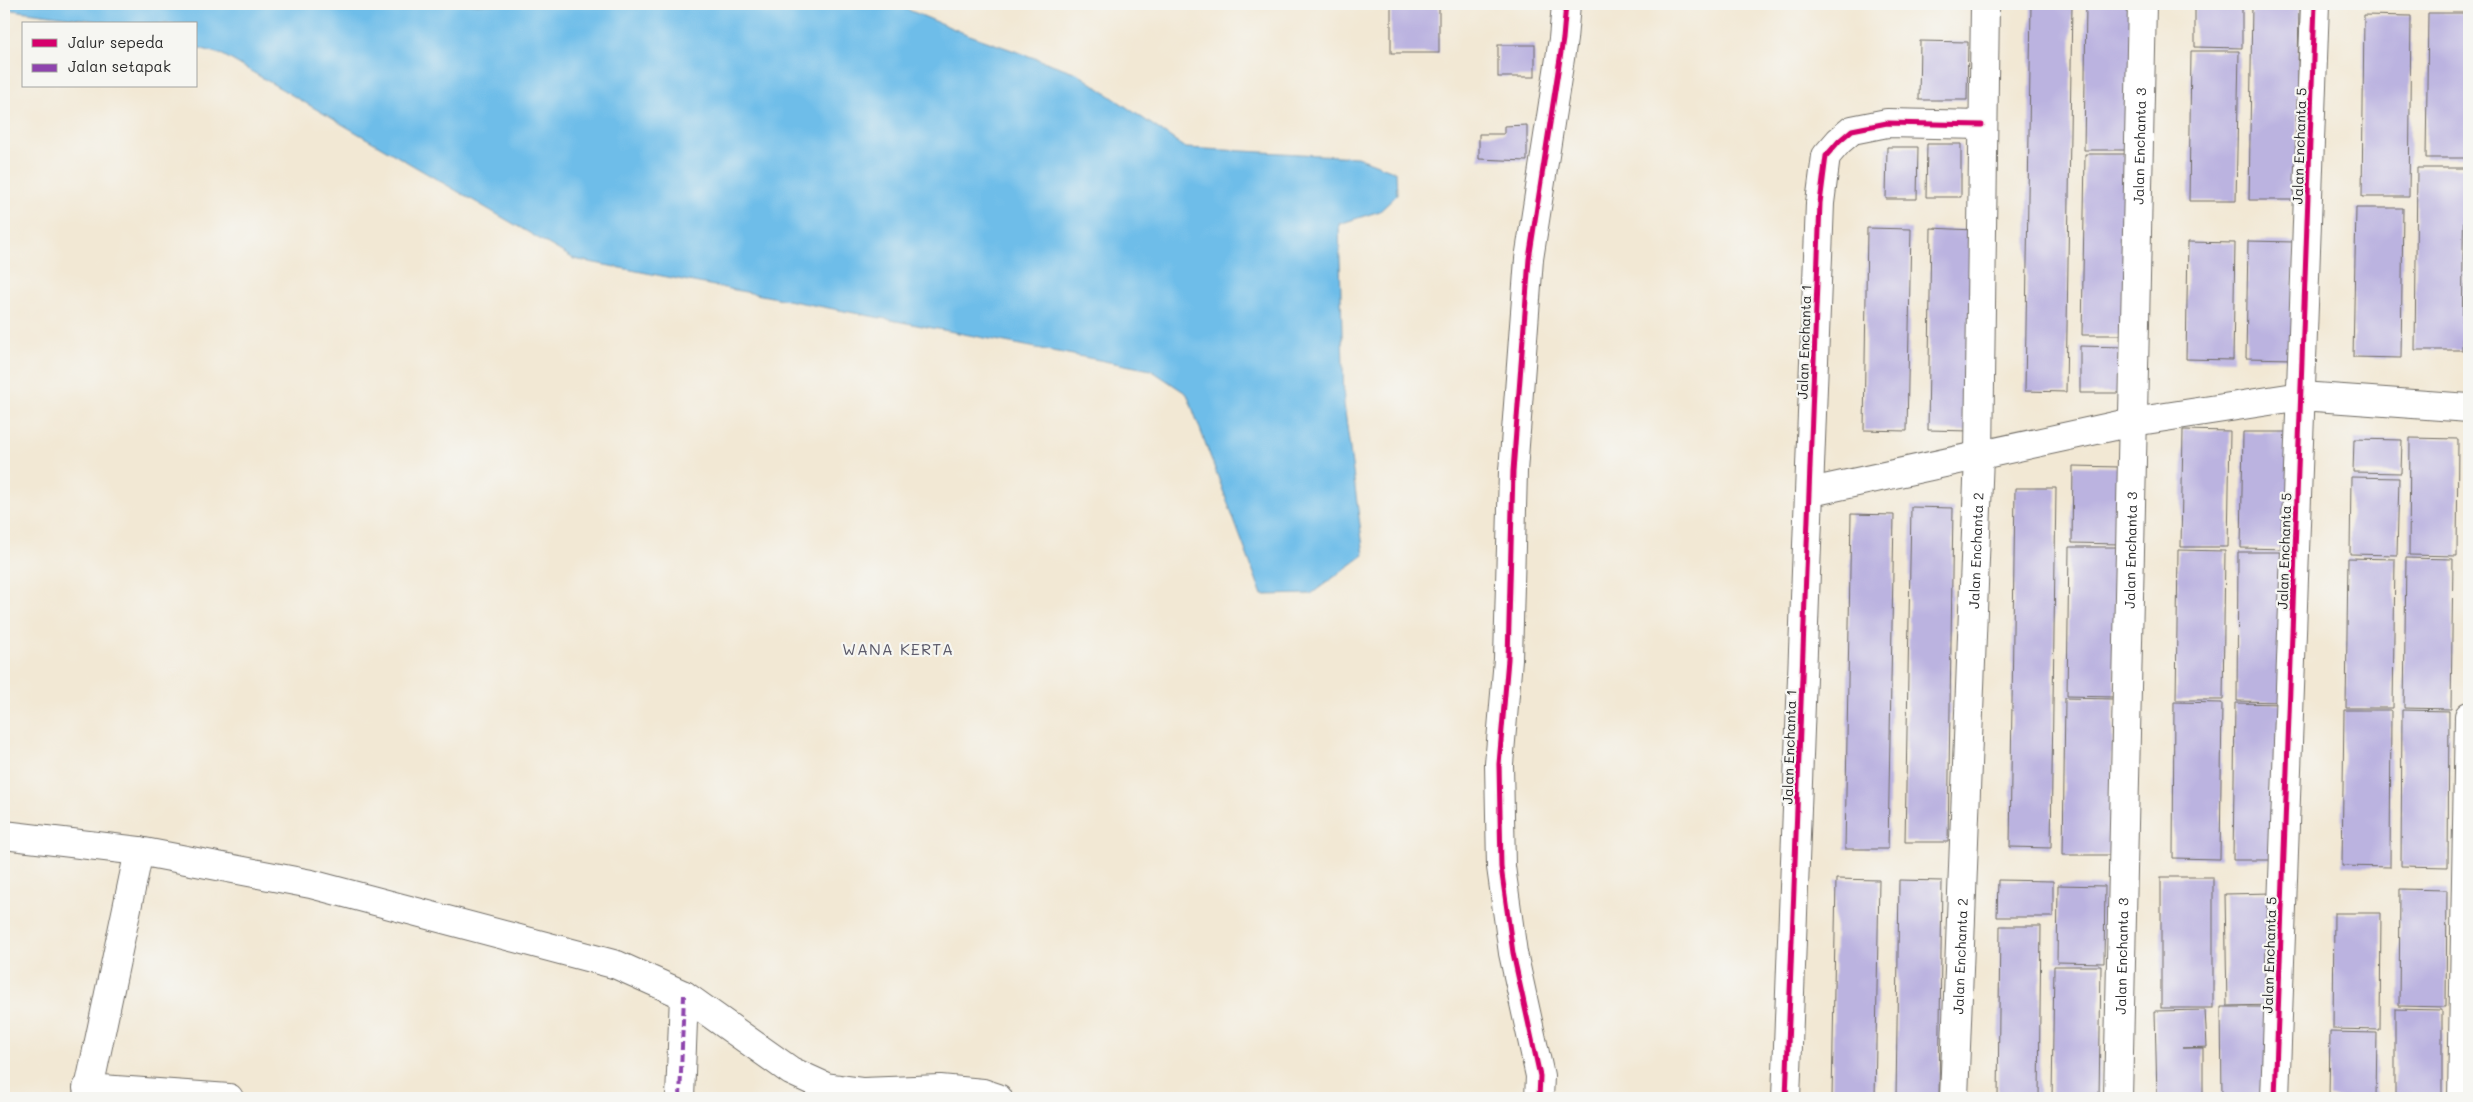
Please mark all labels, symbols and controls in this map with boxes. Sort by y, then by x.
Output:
legend [22,22,198,88]
text: Jalur sepeda [68,32,164,52]
text: Jalan setapak [68,56,171,76]
street label: Jalan Enchanta 5 [2287,87,2311,205]
street label: Jalan Enchanta 3 [2128,88,2150,205]
street label: Jalan Enchanta 1 [1793,284,1815,400]
street label: Jalan Enchanta 3 [2119,491,2141,609]
street label: Jalan Enchanta 2 [1964,492,1987,609]
street label: Jalan Enchanta 5 [2272,492,2296,610]
district label: WANA KERTA [842,638,954,659]
street label: Jalan Enchanta 1 [1778,689,1800,805]
street label: Jalan Enchanta 5 [2257,896,2281,1014]
street label: Jalan Enchanta 3 [2110,897,2132,1015]
street label: Jalan Enchanta 2 [1948,898,1971,1015]

